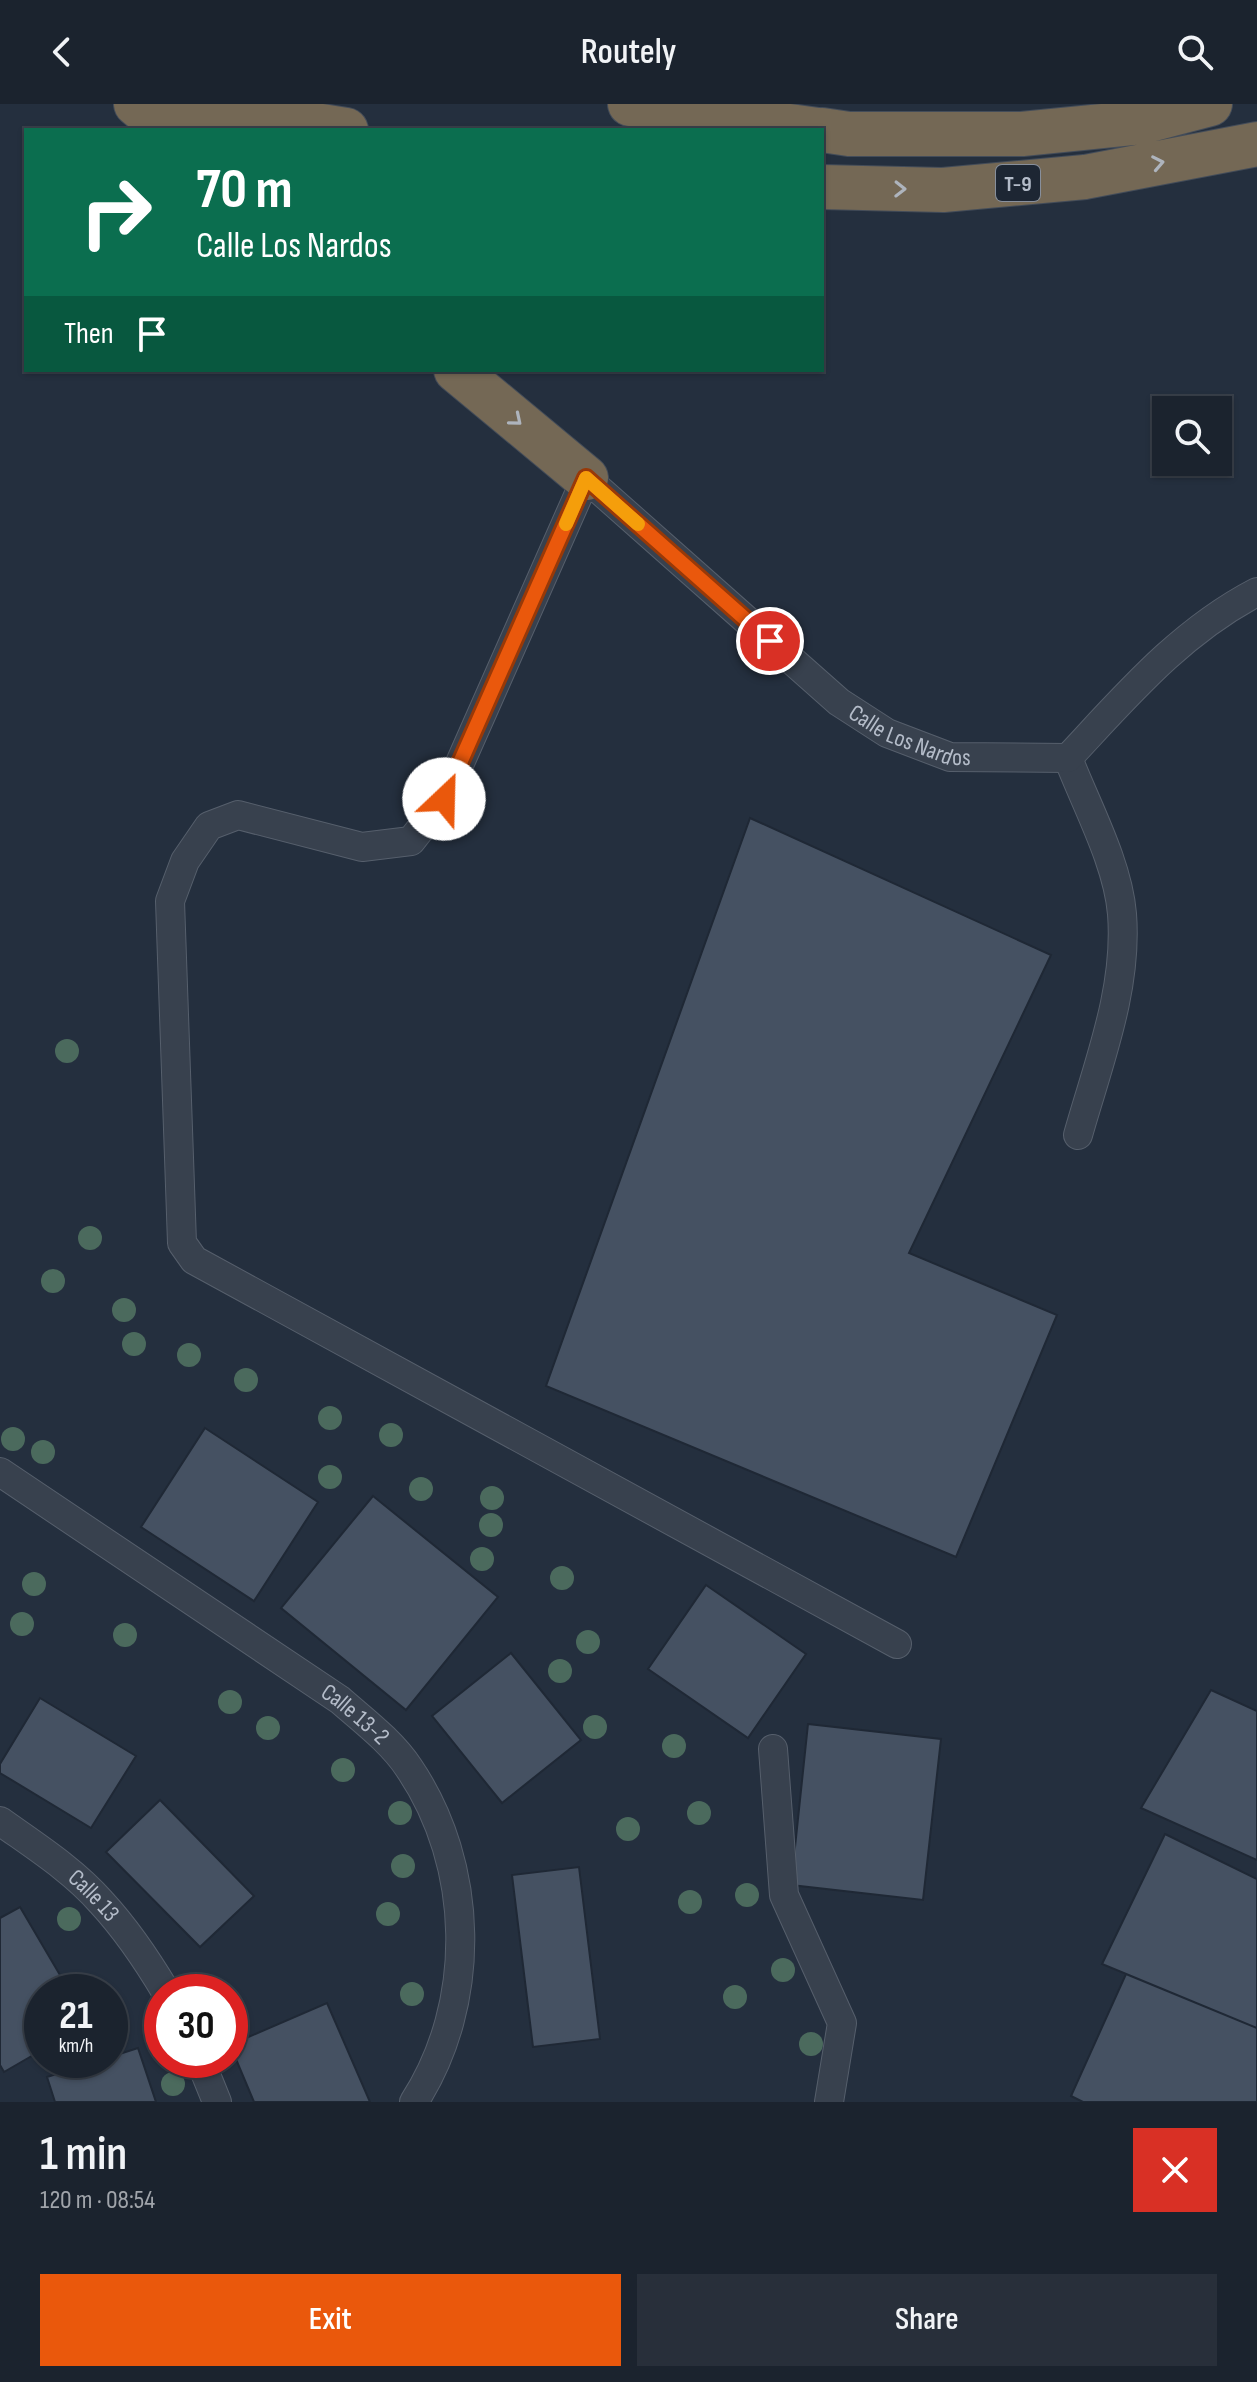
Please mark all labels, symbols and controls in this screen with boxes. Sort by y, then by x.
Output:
icon: back [40,30,84,74]
icon: search [1173,30,1217,74]
text: Routely [581,31,676,74]
one-way arrow [1151,156,1165,173]
text: 70 m [196,157,293,224]
icon: right [64,160,168,264]
road number: T-9 [996,165,1040,201]
one-way arrow [894,180,907,198]
text: Calle Los Nardos [196,225,392,268]
icon: arrive [130,312,174,356]
text: Then [64,316,114,352]
map controls [1152,396,1232,476]
button: search [1152,396,1232,476]
one-way arrow [507,410,521,425]
pin [736,607,804,675]
icon: arrive [748,619,792,663]
street label: Calle Los Nardos [843,698,971,772]
position arrow [402,757,486,841]
street label: Calle 13-2 [316,1678,395,1751]
street label: Calle 13 [62,1863,125,1927]
speed limit sign: 30 [144,1974,248,2078]
text: 21 [59,1992,93,2040]
text: km/h [59,2034,93,2058]
text: 1 min [40,2126,127,2183]
button: close [1133,2128,1217,2212]
text: 120 m · 08:54 [40,2185,155,2216]
button: Exit [40,2274,621,2366]
button: Share [637,2274,1217,2366]

